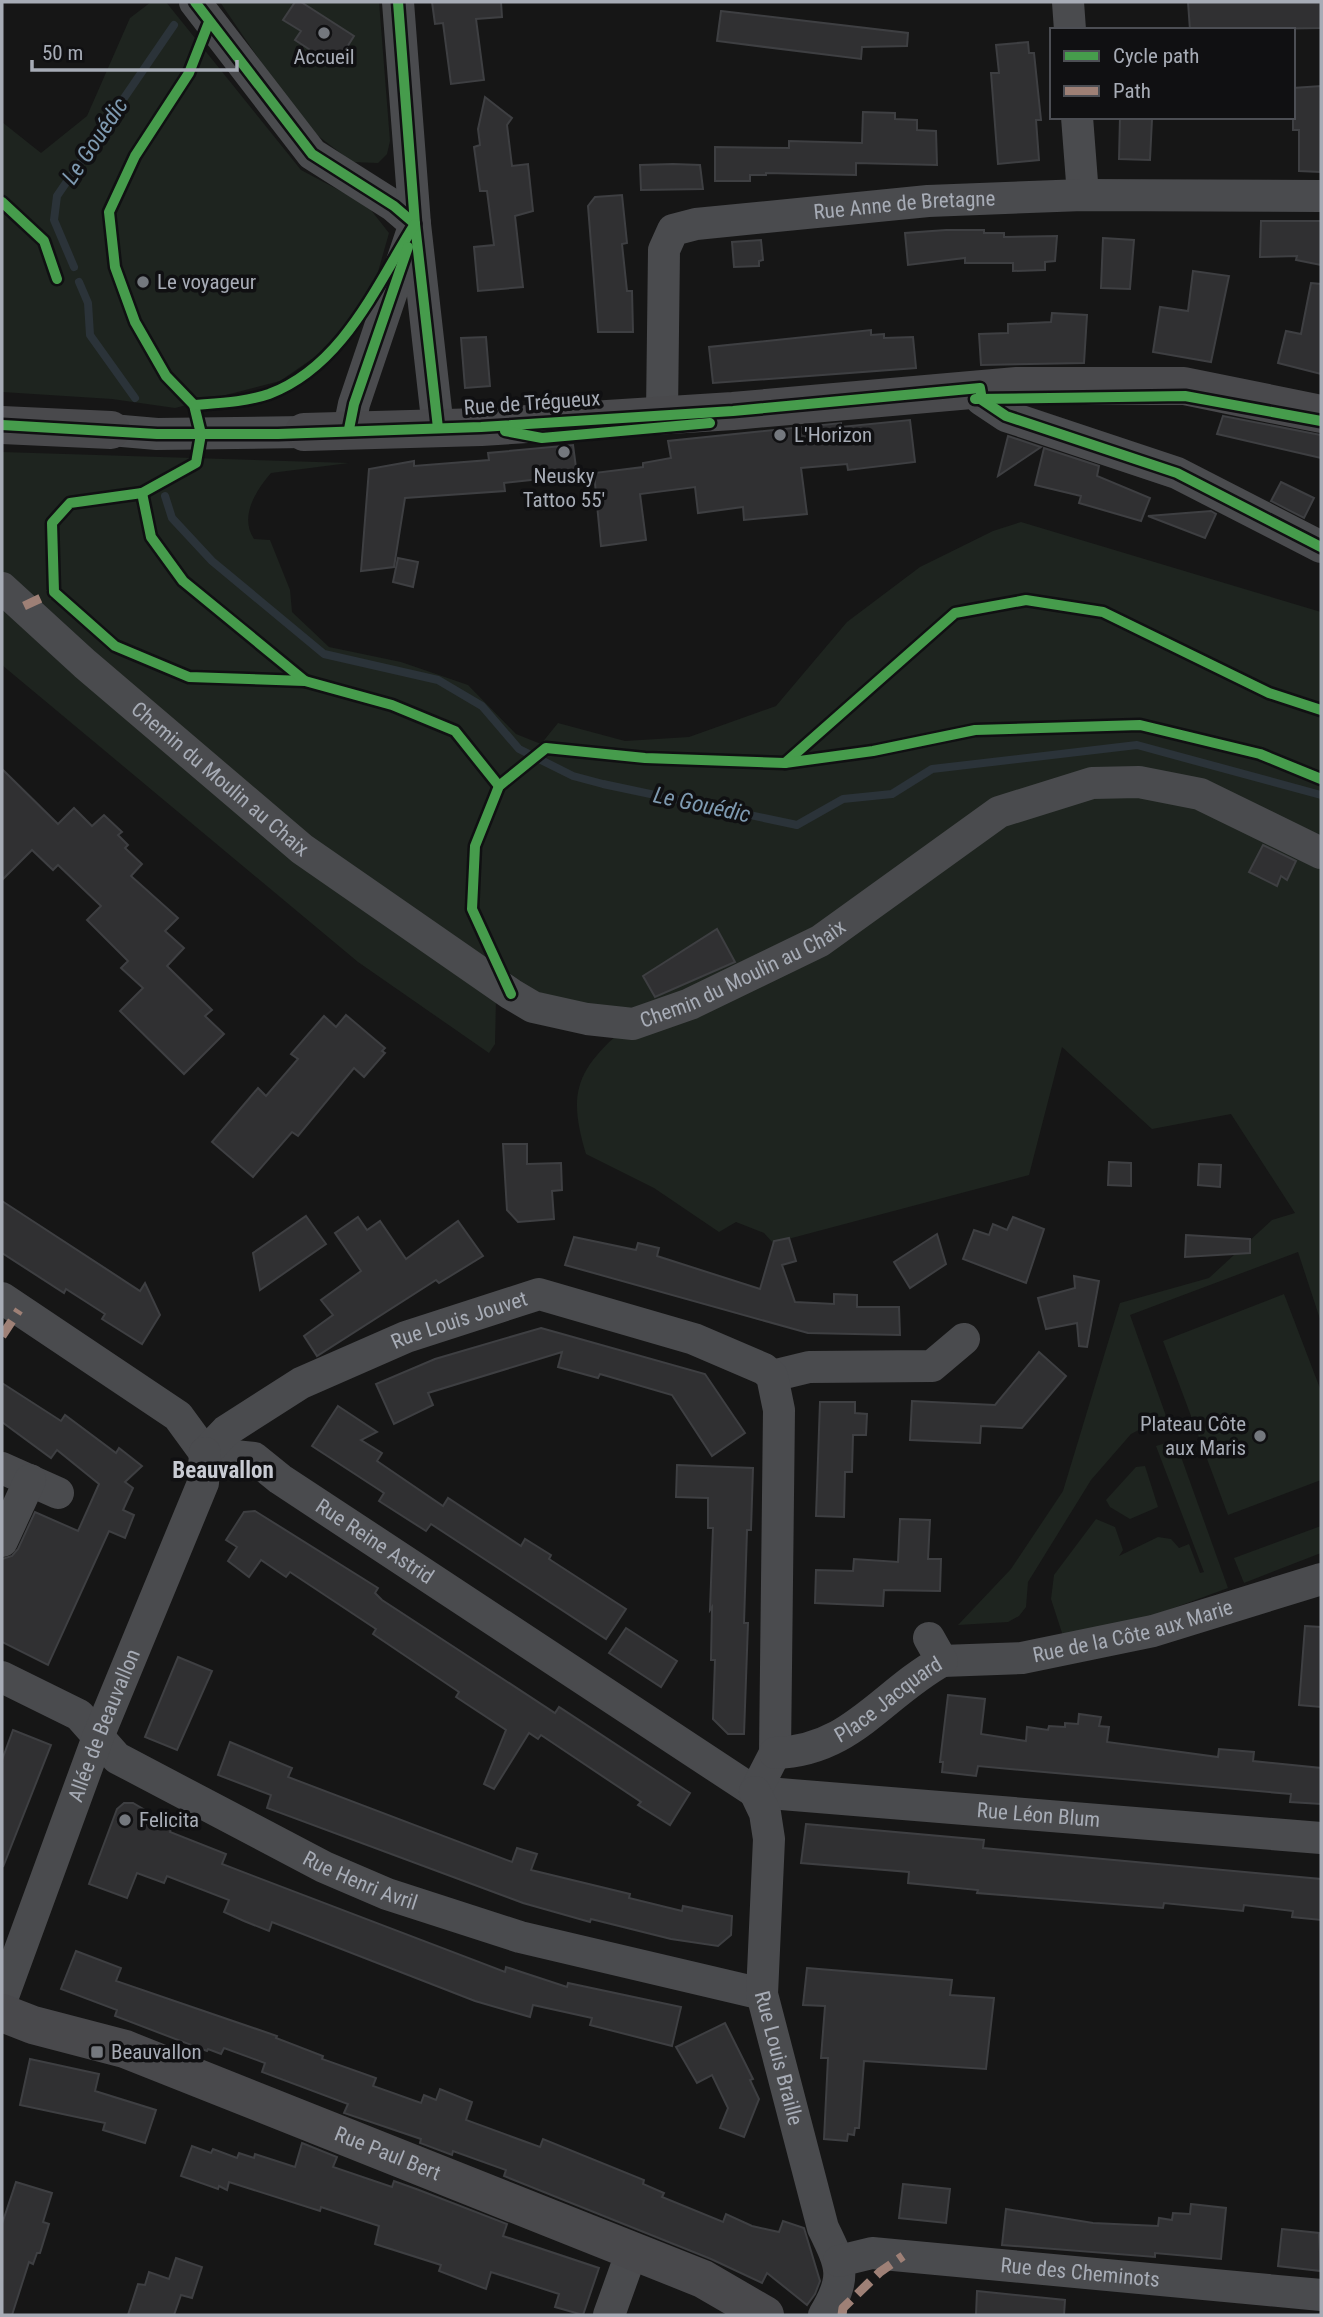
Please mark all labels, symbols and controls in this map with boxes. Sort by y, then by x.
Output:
marker: Accueil [316,25,332,41]
scale bar [32,28,236,72]
legend [1050,28,1295,119]
text: 50 m [42,41,83,65]
text: Cycle path [1113,44,1199,68]
place label: Accueil [293,45,355,69]
text: Path [1113,79,1151,103]
water label: Le Gouédic [56,93,134,189]
street label: Rue Anne de Bretagne [812,186,996,224]
place label: Le voyageur [157,270,256,294]
marker: Le voyageur [135,274,151,290]
street label: Rue de Trégueux [463,386,601,420]
place label: L'Horizon [794,423,872,447]
marker: L'Horizon [772,427,788,443]
marker: Neusky Tattoo 55' [556,444,572,460]
place label: Neusky Tattoo 55' [523,464,605,512]
street label: Chemin du Moulin au Chaix [126,697,313,862]
water label: Le Gouédic [651,782,753,828]
street label: Chemin du Moulin au Chaix [637,915,850,1033]
street label: Rue Louis Jouvet [387,1287,530,1354]
place label: Plateau Côte aux Maris [1140,1412,1246,1460]
marker: Plateau Côte aux Maris [1252,1428,1268,1444]
district label: Beauvallon [172,1457,274,1484]
street label: Rue Reine Astrid [311,1494,438,1589]
street label: Rue de la Côte aux Marie [1031,1595,1236,1667]
street label: Allée de Beauvallon [63,1645,145,1805]
street label: Place Jacquard [830,1652,946,1747]
street label: Rue Léon Blum [976,1798,1101,1832]
place label: Felicita [139,1808,199,1832]
marker: Felicita [117,1812,133,1828]
street label: Rue Henri Avril [299,1846,420,1915]
street label: Rue Louis Braille [750,1988,808,2128]
place label: Beauvallon [111,2040,202,2064]
marker: Beauvallon [89,2044,105,2060]
street label: Rue Paul Bert [331,2122,444,2185]
street label: Rue des Cheminots [1000,2253,1161,2292]

